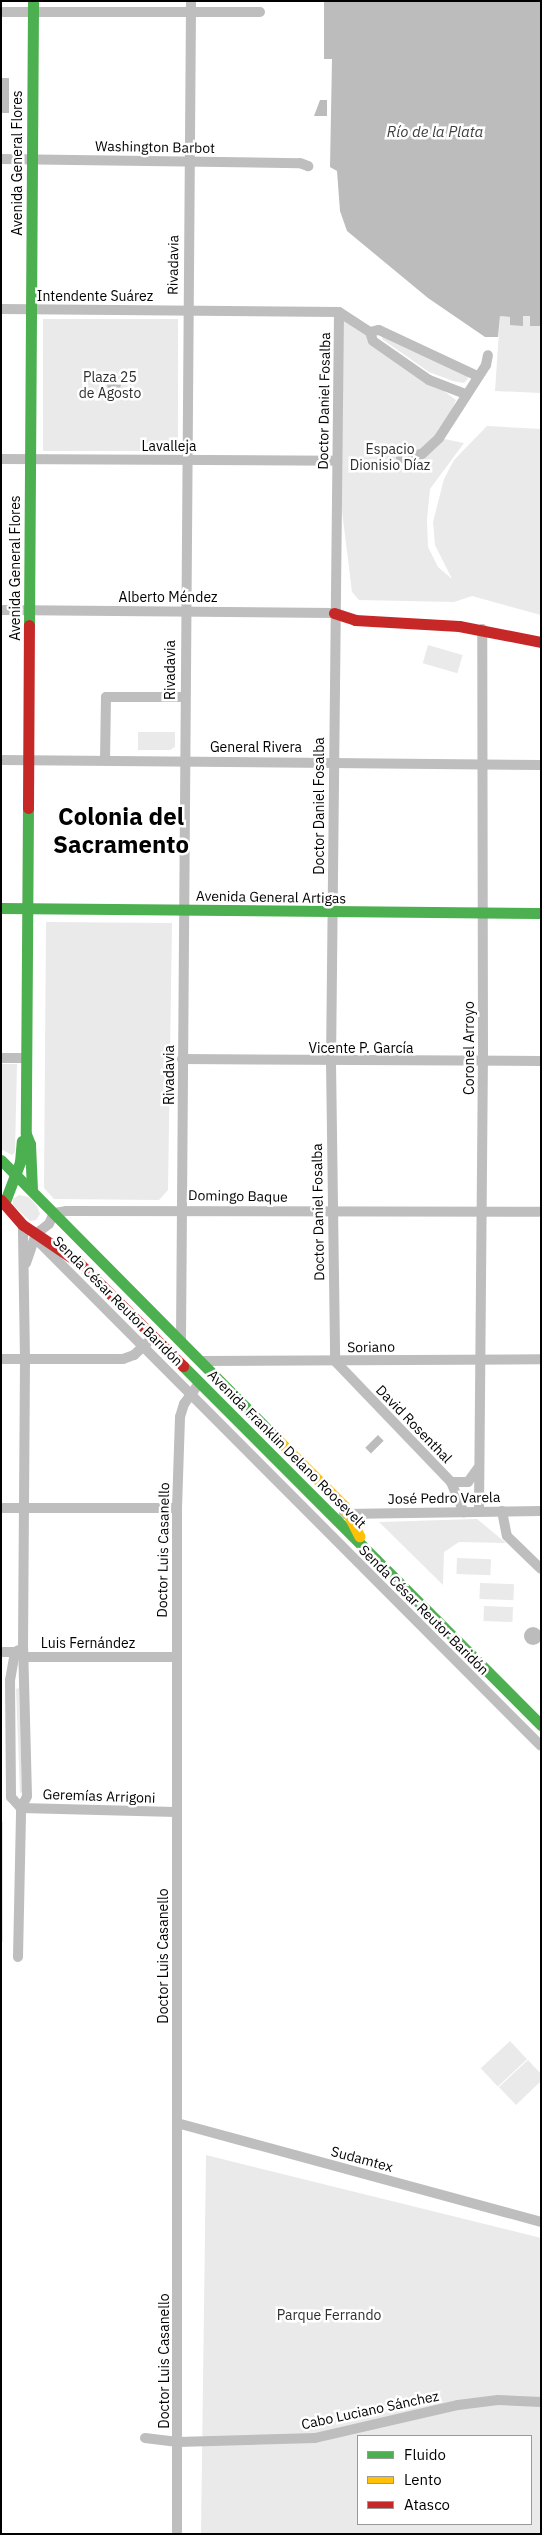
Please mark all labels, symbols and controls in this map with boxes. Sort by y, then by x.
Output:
street label: Avenida General Flores [9,90,25,236]
water label: Río de la Plata [387,123,483,141]
street label: Washington Barbot [95,138,215,156]
street label: Rivadavia [164,235,182,295]
street label: Intendente Suárez [37,288,153,304]
street label: Doctor Daniel Fosalba [314,332,334,470]
park label: Plaza 25 de Agosto [79,369,141,402]
street label: Lavalleja [142,438,196,454]
park label: Espacio Dionisio Díaz [350,441,430,474]
street label: Avenida General Flores [7,495,23,641]
street label: Alberto Méndez [118,589,218,605]
street label: Rivadavia [162,640,178,700]
street label: Doctor Daniel Fosalba [311,737,327,875]
street label: General Rivera [210,739,302,755]
district label: Colonia del Sacramento [53,803,189,859]
street label: Avenida General Artigas [196,887,346,907]
street label: Coronel Arroyo [461,1001,477,1095]
street label: Vicente P. García [309,1040,413,1056]
street label: Rivadavia [161,1045,177,1105]
street label: Doctor Daniel Fosalba [308,1143,328,1281]
street label: Domingo Baque [188,1187,288,1205]
street label: Senda César Reutor Baridón [50,1233,186,1369]
street label: Soriano [347,1338,395,1356]
street label: Avenida Franklin Delano Roosevelt [204,1366,370,1532]
street label: David Rosenthal [373,1382,455,1466]
street label: Doctor Luis Casanello [153,1482,173,1618]
street label: José Pedro Varela [388,1489,500,1507]
street label: Senda César Reutor Baridón [356,1542,492,1678]
street label: Luis Fernández [41,1635,135,1651]
street label: Geremías Arrigoni [42,1786,156,1806]
street label: Doctor Luis Casanello [155,1888,171,2024]
street label: Sudamtex [329,2143,395,2175]
street label: Doctor Luis Casanello [156,2293,172,2429]
park label: Parque Ferrando [277,2307,381,2323]
street label: Cabo Luciano Sánchez [300,2387,440,2433]
legend [357,2435,532,2525]
text: Fluido [404,2445,446,2464]
text: Lento [404,2470,442,2489]
text: Atasco [404,2495,450,2514]

